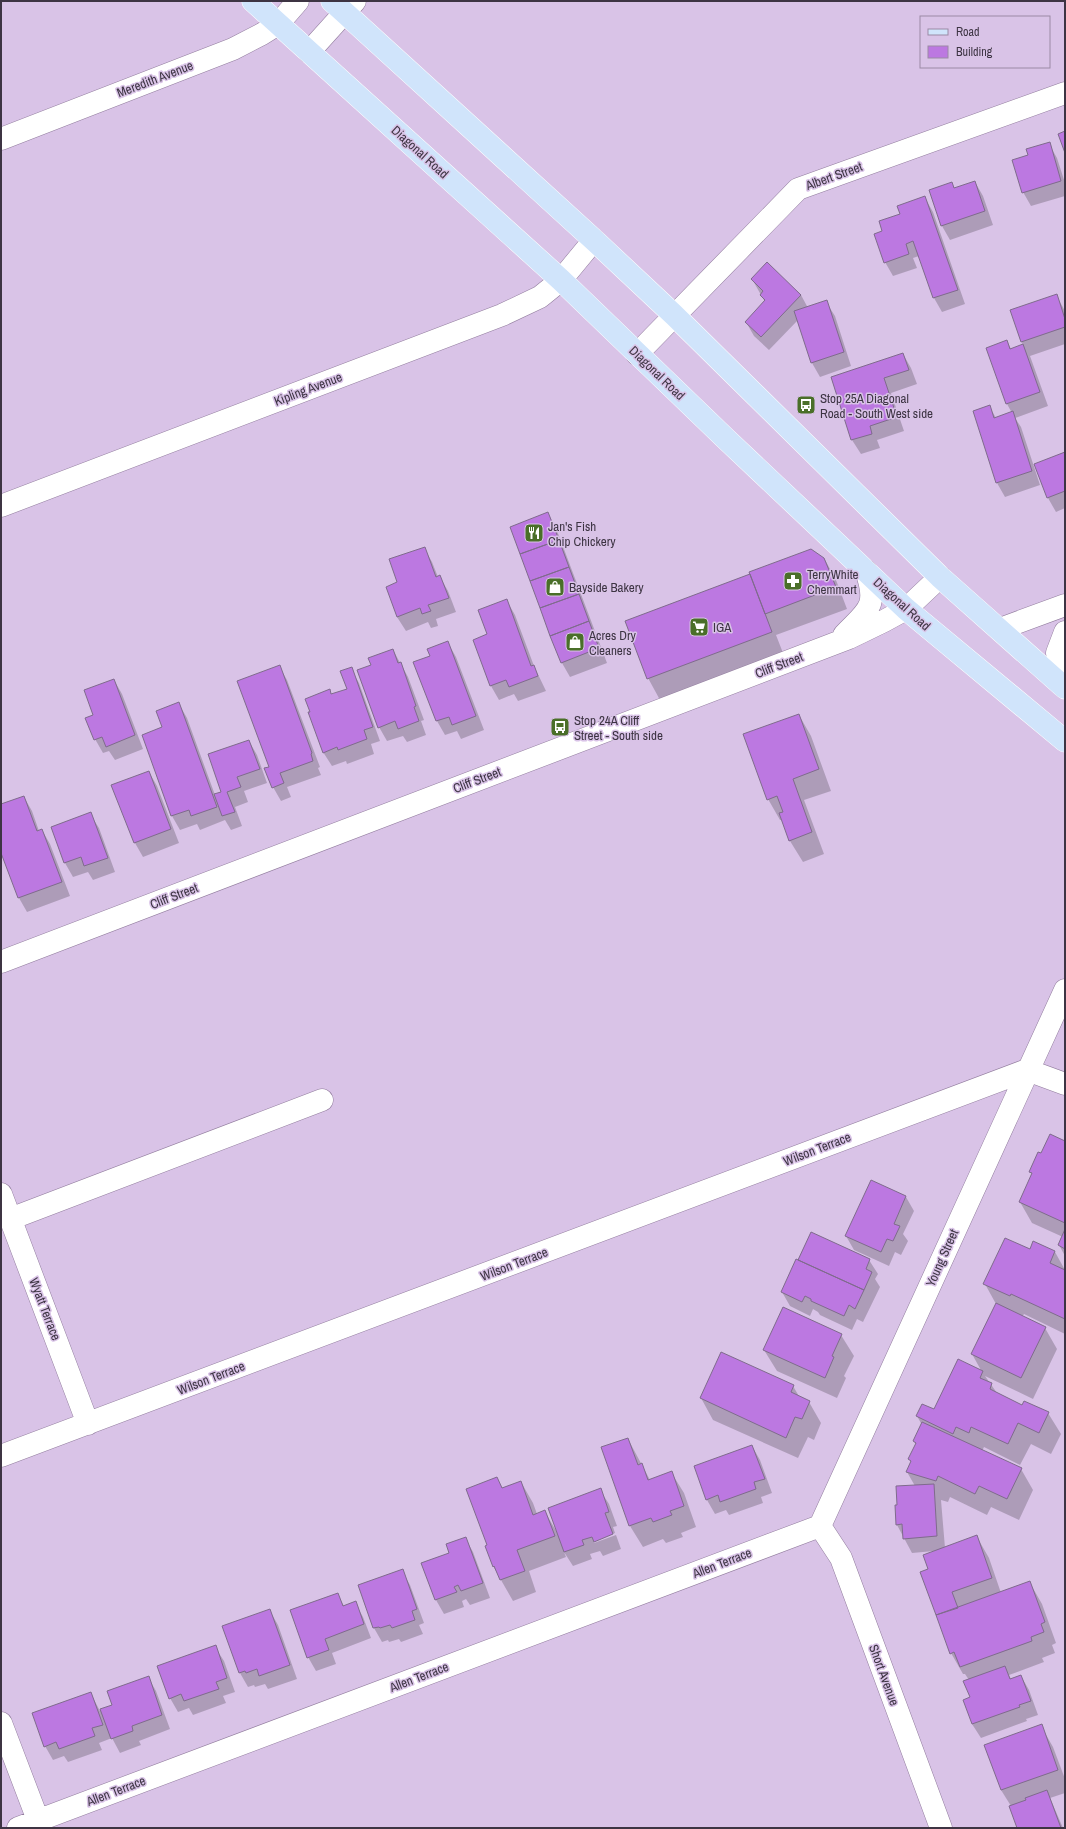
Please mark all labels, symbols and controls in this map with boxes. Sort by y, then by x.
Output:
legend [920,16,1050,68]
text: Road [956,24,980,40]
text: Building [956,44,993,60]
street label: Meredith Avenue [114,57,196,101]
street label: Diagonal Road [388,122,452,182]
street label: Albert Street [802,158,865,194]
street label: Diagonal Road [626,342,689,404]
street label: Kipling Avenue [272,368,345,410]
place label: Stop 25A Diagonal Road - South West side [820,390,933,422]
bus stop icon: Stop 25A Diagonal Road - South West side [795,394,817,416]
place label: Jan's Fish Chip Chickery [548,518,616,550]
restaurant icon: Jan's Fish Chip Chickery [523,522,545,544]
place label: TerryWhite Chemmart [807,566,859,598]
pharmacy icon: TerryWhite Chemmart [782,570,804,592]
street label: Diagonal Road [870,574,934,634]
shop icon: Bayside Bakery [544,576,566,598]
place label: Bayside Bakery [569,579,644,596]
supermarket icon: IGA [688,616,710,638]
place label: IGA [713,619,732,636]
place label: Acres Dry Cleaners [588,627,636,659]
shop icon: Acres Dry Cleaners [564,631,586,653]
street label: Cliff Street [753,648,805,682]
place label: Stop 24A Cliff Street - South side [574,712,663,744]
bus stop icon: Stop 24A Cliff Street - South side [549,716,571,738]
street label: Cliff Street [451,763,503,797]
street label: Cliff Street [148,879,200,913]
street label: Wilson Terrace [781,1128,853,1170]
street label: Young Street [922,1226,962,1289]
street label: Wilson Terrace [478,1243,550,1285]
street label: Wyatt Terrace [25,1275,65,1343]
street label: Wilson Terrace [175,1357,247,1399]
street label: Allen Terrace [689,1544,754,1582]
street label: Short Avenue [865,1642,903,1708]
street label: Allen Terrace [386,1658,451,1696]
street label: Allen Terrace [83,1772,148,1810]

